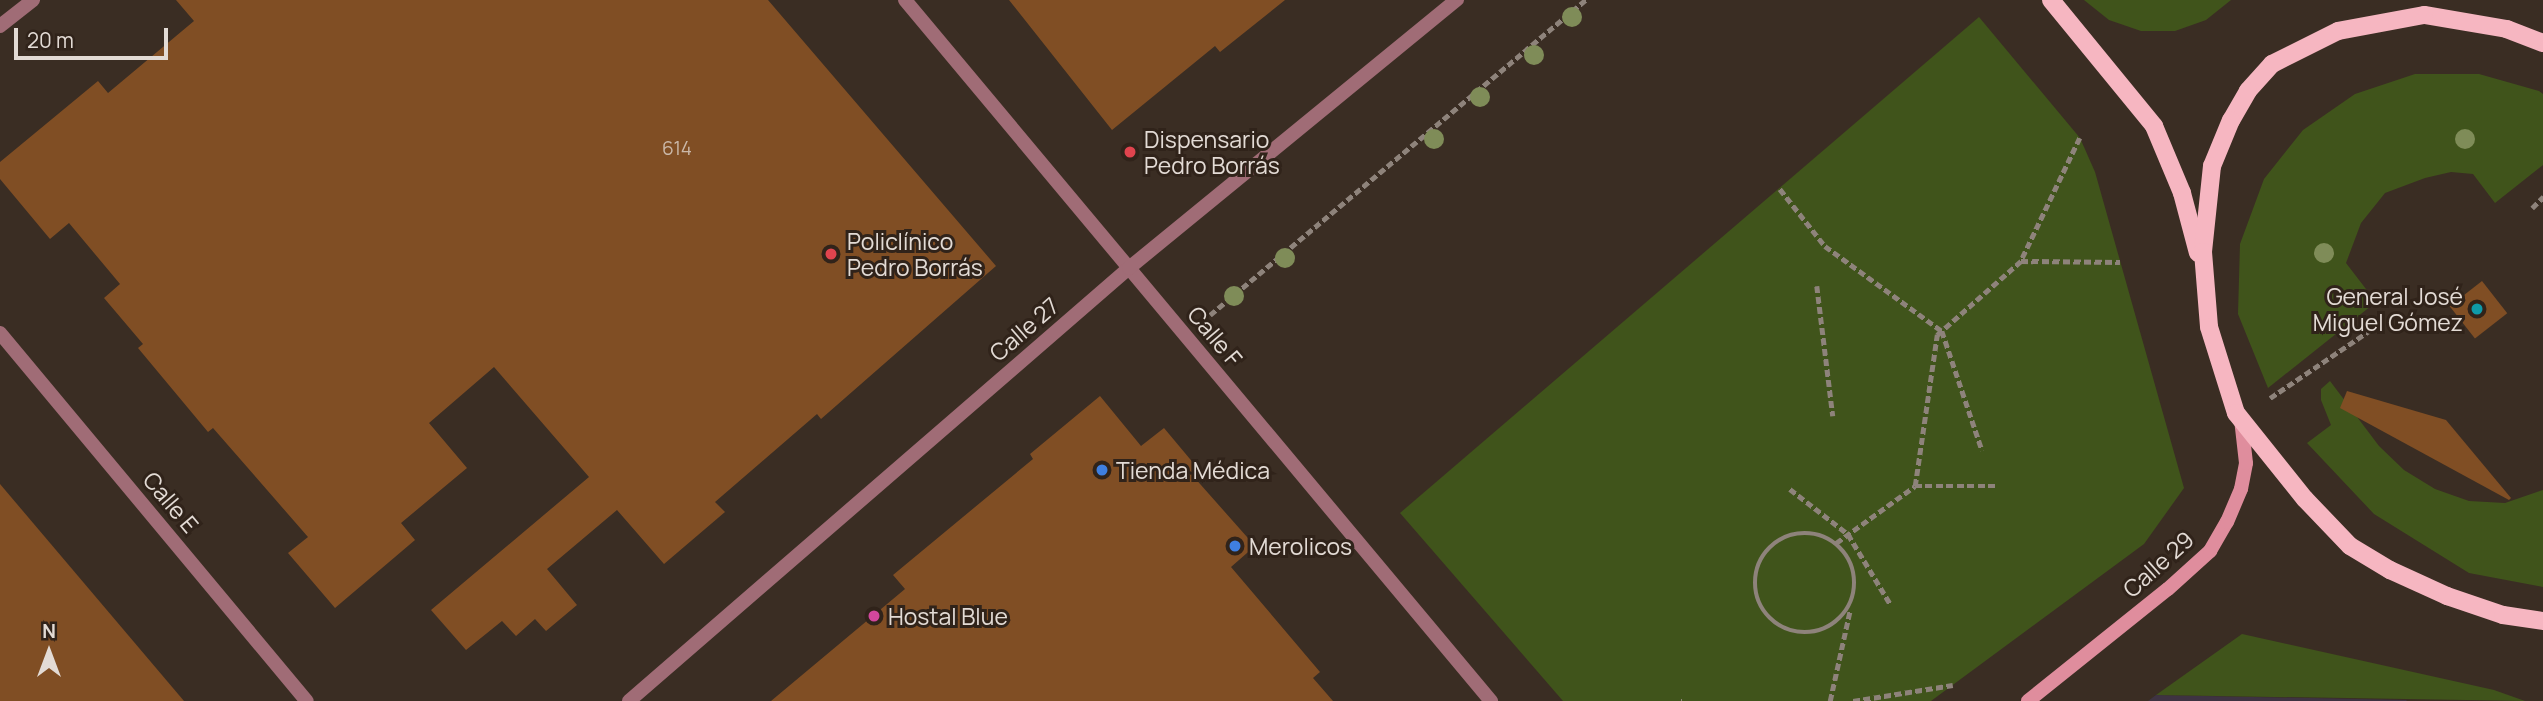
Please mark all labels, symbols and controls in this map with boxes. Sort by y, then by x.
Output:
scale bar [18,14,172,58]
text: 20 m [27,26,74,54]
place label: Dispensario Pedro Borrás [1144,125,1280,179]
house number: 614 [662,138,692,160]
marker: Dispensario Pedro Borrás [1122,144,1138,160]
place label: Policlínico Pedro Borrás [847,227,983,281]
marker: Policlínico Pedro Borrás [821,244,841,264]
place label: General José Miguel Gómez [2313,282,2463,336]
street label: Calle 27 [984,291,1064,367]
street label: Calle F [1182,300,1248,372]
marker: General José Miguel Gómez [2469,301,2485,317]
place label: Tienda Médica [1116,456,1270,484]
marker: Tienda Médica [1094,462,1110,478]
street label: Calle E [138,466,204,538]
street label: Calle 29 [2117,525,2199,603]
place label: Merolicos [1249,532,1352,560]
marker: Merolicos [1227,538,1243,554]
place label: Hostal Blue [888,602,1008,630]
marker: Hostal Blue [866,608,882,624]
north arrow [14,617,84,687]
text: N [42,618,56,644]

